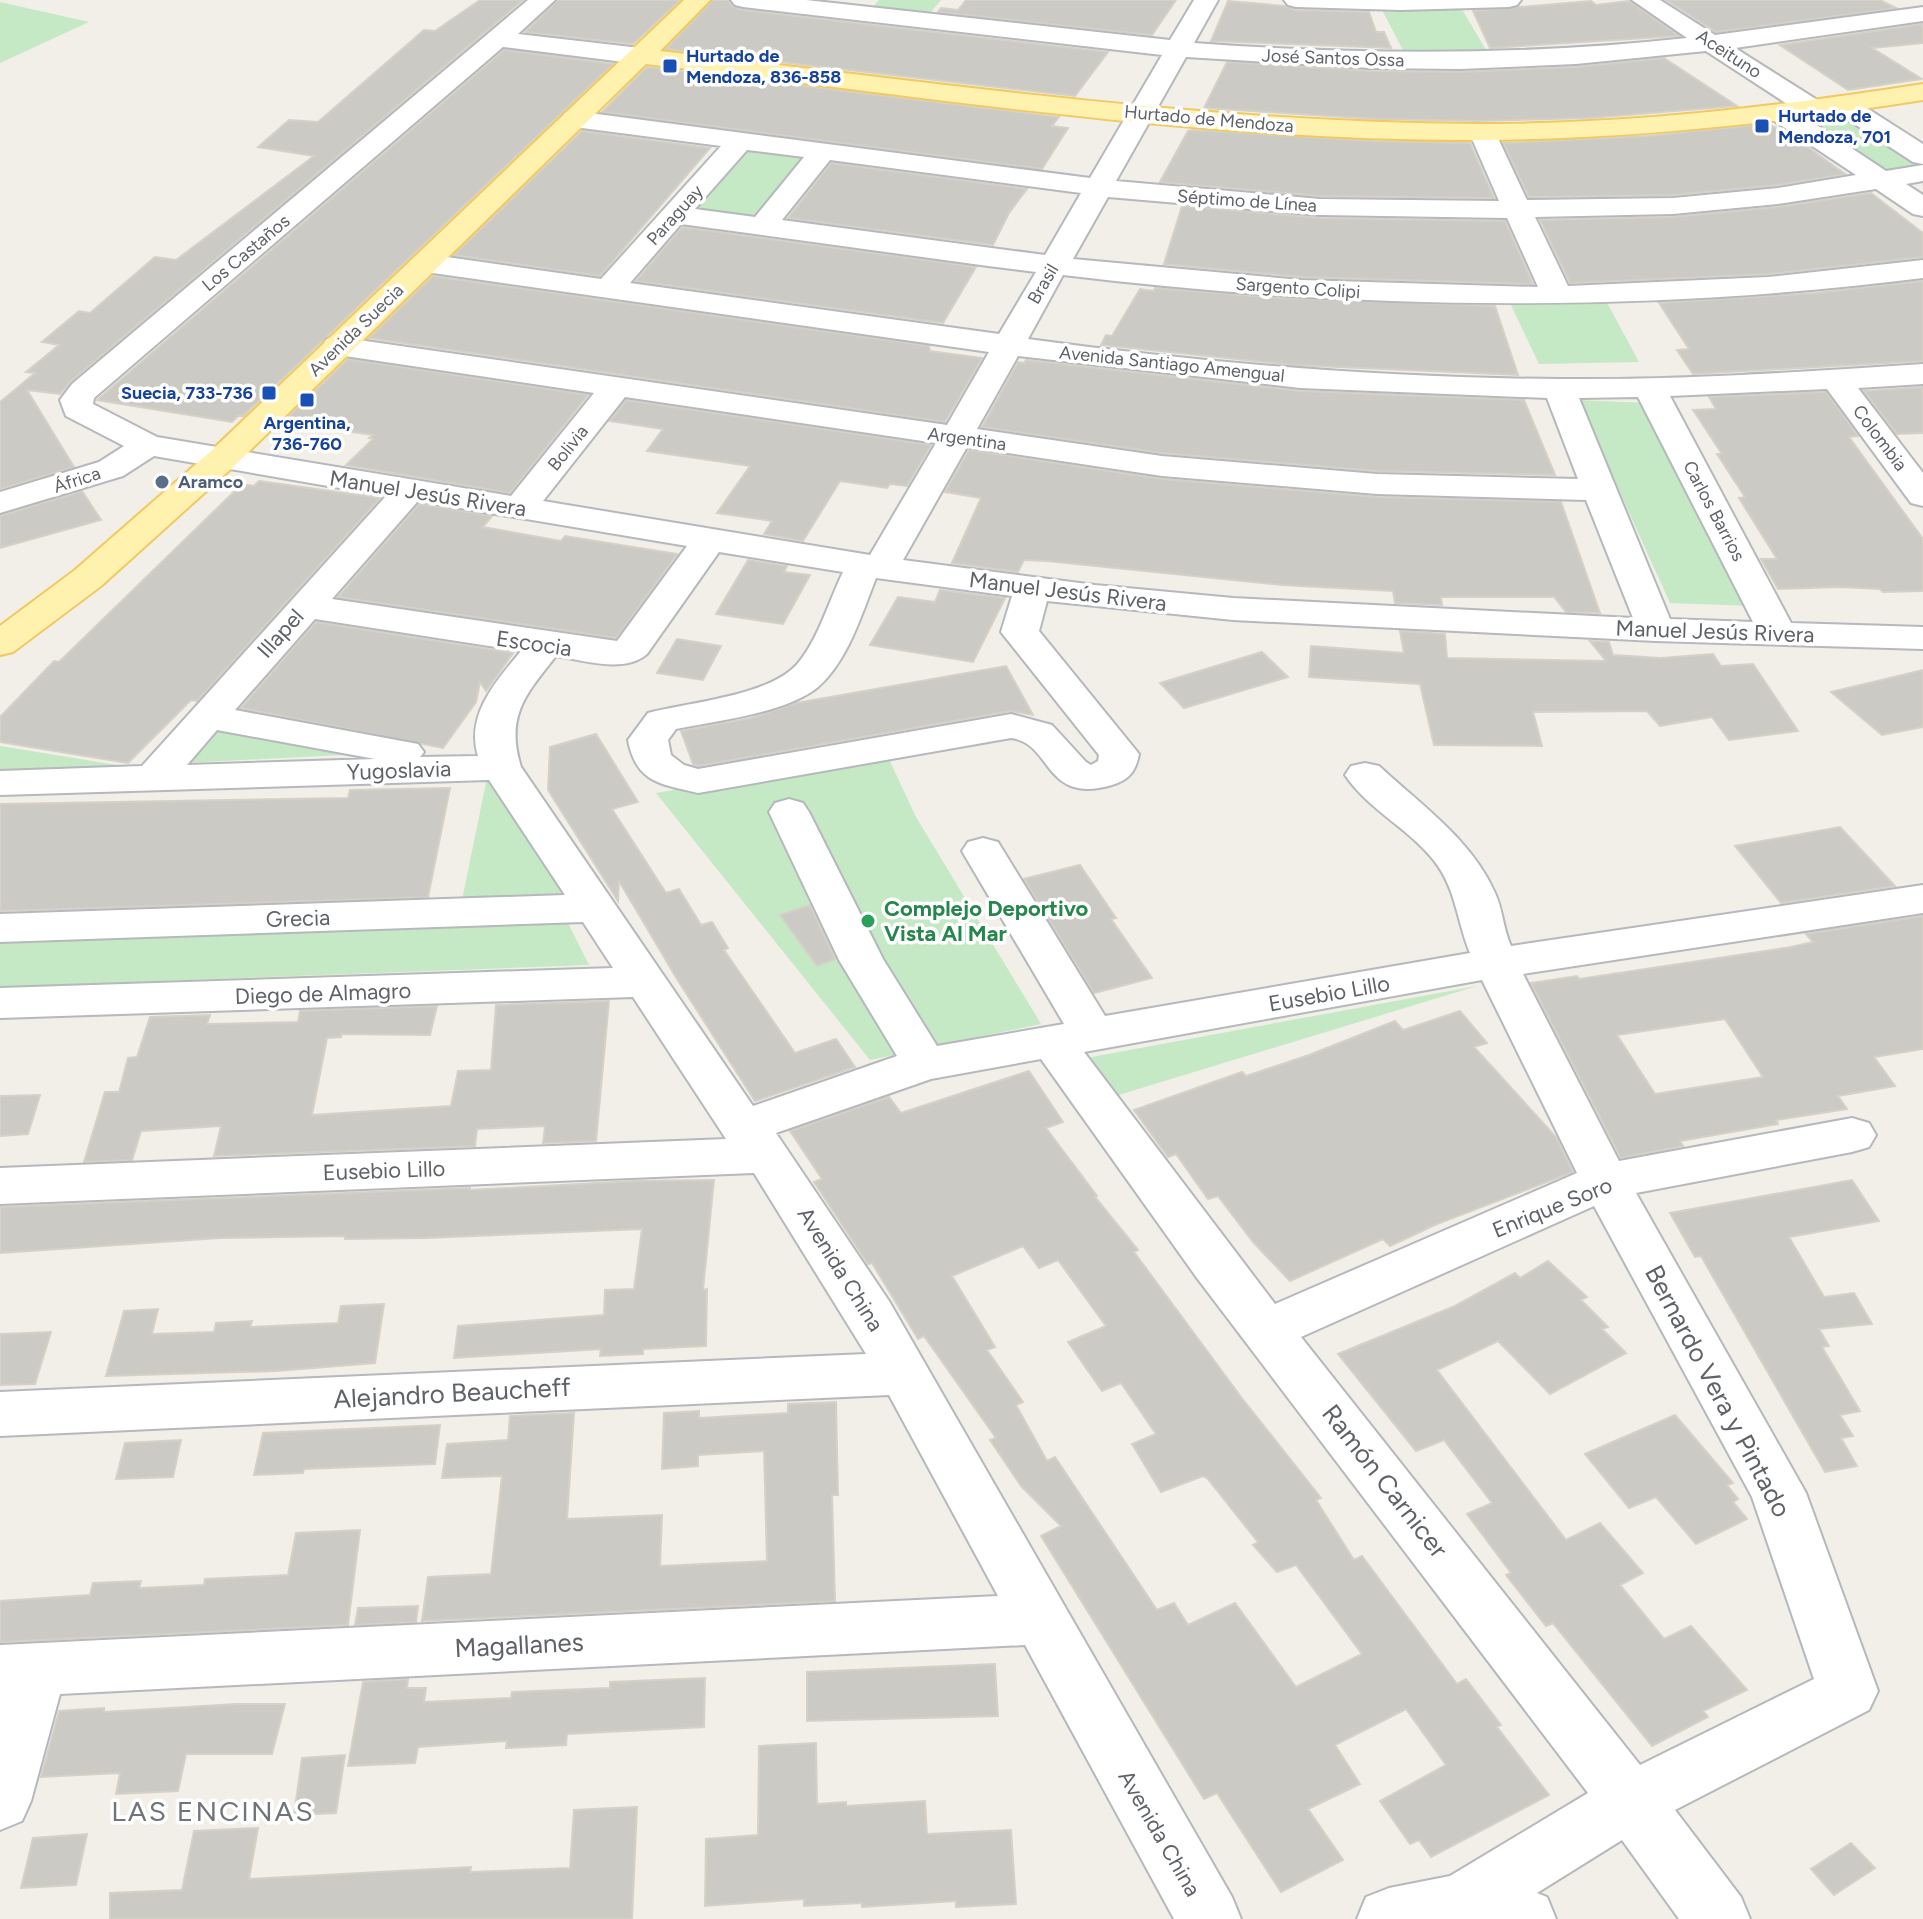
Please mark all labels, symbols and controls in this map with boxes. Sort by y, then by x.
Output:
street label: Aceituno [1692,25,1766,83]
place label: Hurtado de Mendoza, 836-858 [686,45,841,88]
street label: José Santos Ossa [1261,45,1405,71]
marker: Hurtado de Mendoza, 836-858 [661,57,679,75]
street label: Hurtado de Mendoza [1123,101,1295,137]
place label: Hurtado de Mendoza, 701 [1778,105,1891,148]
marker: Hurtado de Mendoza, 701 [1753,117,1771,135]
street label: Paraguay [642,180,708,250]
street label: Séptimo de Línea [1176,185,1318,217]
street label: Los Castaños [198,210,294,296]
street label: Brasil [1023,260,1063,308]
street label: Sargento Colipi [1235,273,1361,303]
street label: Avenida Suecia [304,279,408,381]
street label: Avenida Santiago Amengual [1058,341,1286,387]
place label: Suecia, 733-736 [121,382,253,404]
marker: Suecia, 733-736 [260,384,278,402]
marker: Argentina, 736-760 [298,391,316,409]
street label: Colombia [1848,401,1912,475]
place label: Argentina, 736-760 [263,412,351,455]
street label: Bolivia [543,421,593,475]
street label: Argentina [926,423,1008,455]
street label: Carlos Barrios [1678,457,1750,565]
street label: África [51,462,103,498]
street label: Manuel Jesús Rivera [328,465,528,522]
place label: Aramco [178,471,243,493]
marker: Aramco [153,473,171,491]
street label: Manuel Jesús Rivera [968,566,1168,617]
street label: Illapel [251,603,309,663]
street label: Manuel Jesús Rivera [1615,615,1815,648]
street label: Escocia [494,625,574,662]
street label: Yugoslavia [346,755,452,786]
place label: Complejo Deportivo Vista Al Mar [884,895,1089,947]
street label: Grecia [265,904,331,933]
marker: Complejo Deportivo Vista Al Mar [859,912,877,930]
street label: Eusebio Lillo [1266,970,1392,1017]
street label: Diego de Almagro [234,977,412,1010]
street label: Eusebio Lillo [322,1155,446,1186]
street label: Enrique Soro [1488,1171,1616,1244]
street label: Avenida China [792,1202,890,1336]
street label: Bernardo Vera y Pintado [1638,1260,1798,1522]
street label: Alejandro Beaucheff [333,1371,572,1415]
street label: Ramón Carnicer [1315,1398,1455,1564]
street label: Magallanes [454,1626,584,1664]
street label: Avenida China [1113,1765,1207,1901]
district label: LAS ENCINAS [111,1794,315,1828]

